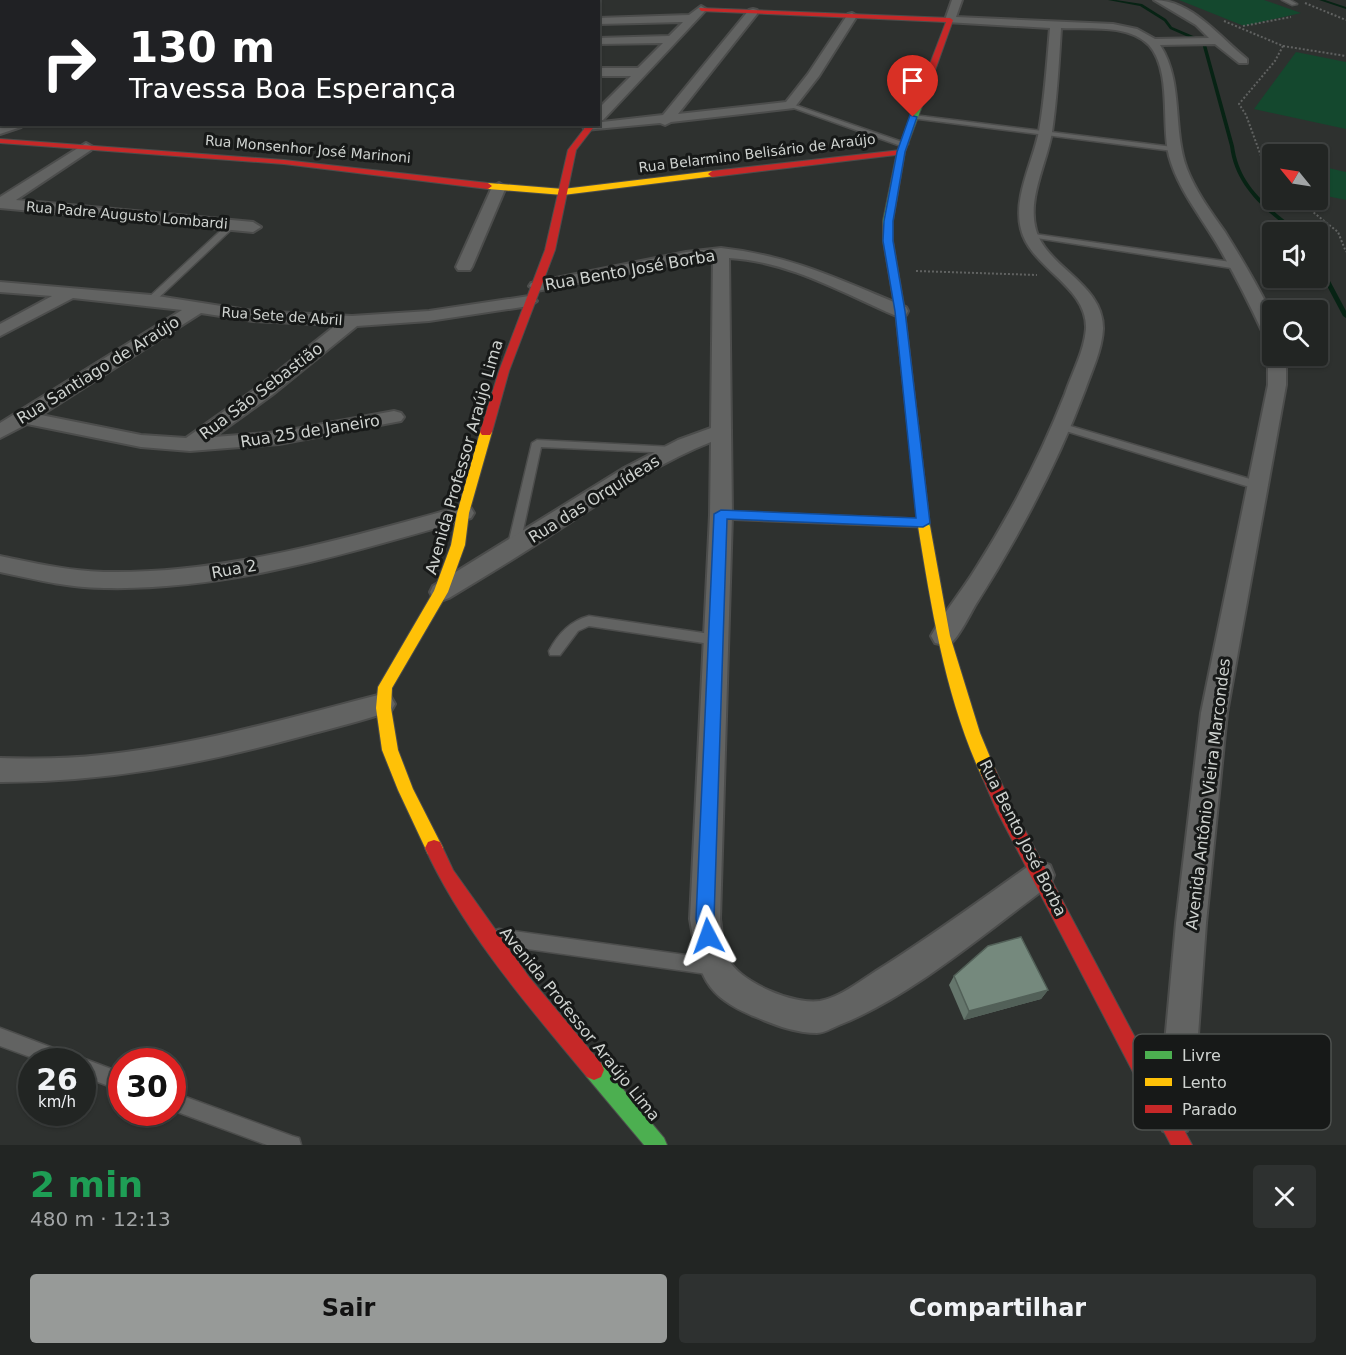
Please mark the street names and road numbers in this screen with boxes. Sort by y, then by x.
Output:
street label: Rua Belarmino Belisário de Araújo [638,131,876,175]
street label: Rua Monsenhor José Marinoni [204,132,412,166]
street label: Rua Padre Augusto Lombardi [26,198,228,232]
street label: Rua Bento José Borba [543,246,717,294]
street label: Rua Sete de Abril [221,304,343,328]
street label: Rua Santiago de Araújo [13,312,183,428]
street label: Avenida Professor Araújo Lima [421,337,507,577]
street label: Rua São Sebastião [196,339,326,443]
street label: Rua 25 de Janeiro [239,411,381,451]
street label: Rua das Orquídeas [525,451,663,547]
street label: Rua 2 [210,556,258,582]
street label: Avenida Antônio Vieira Marcondes [1182,657,1234,931]
street label: Rua Bento José Borba [975,757,1071,919]
street label: Avenida Professor Araújo Lima [496,923,664,1125]

